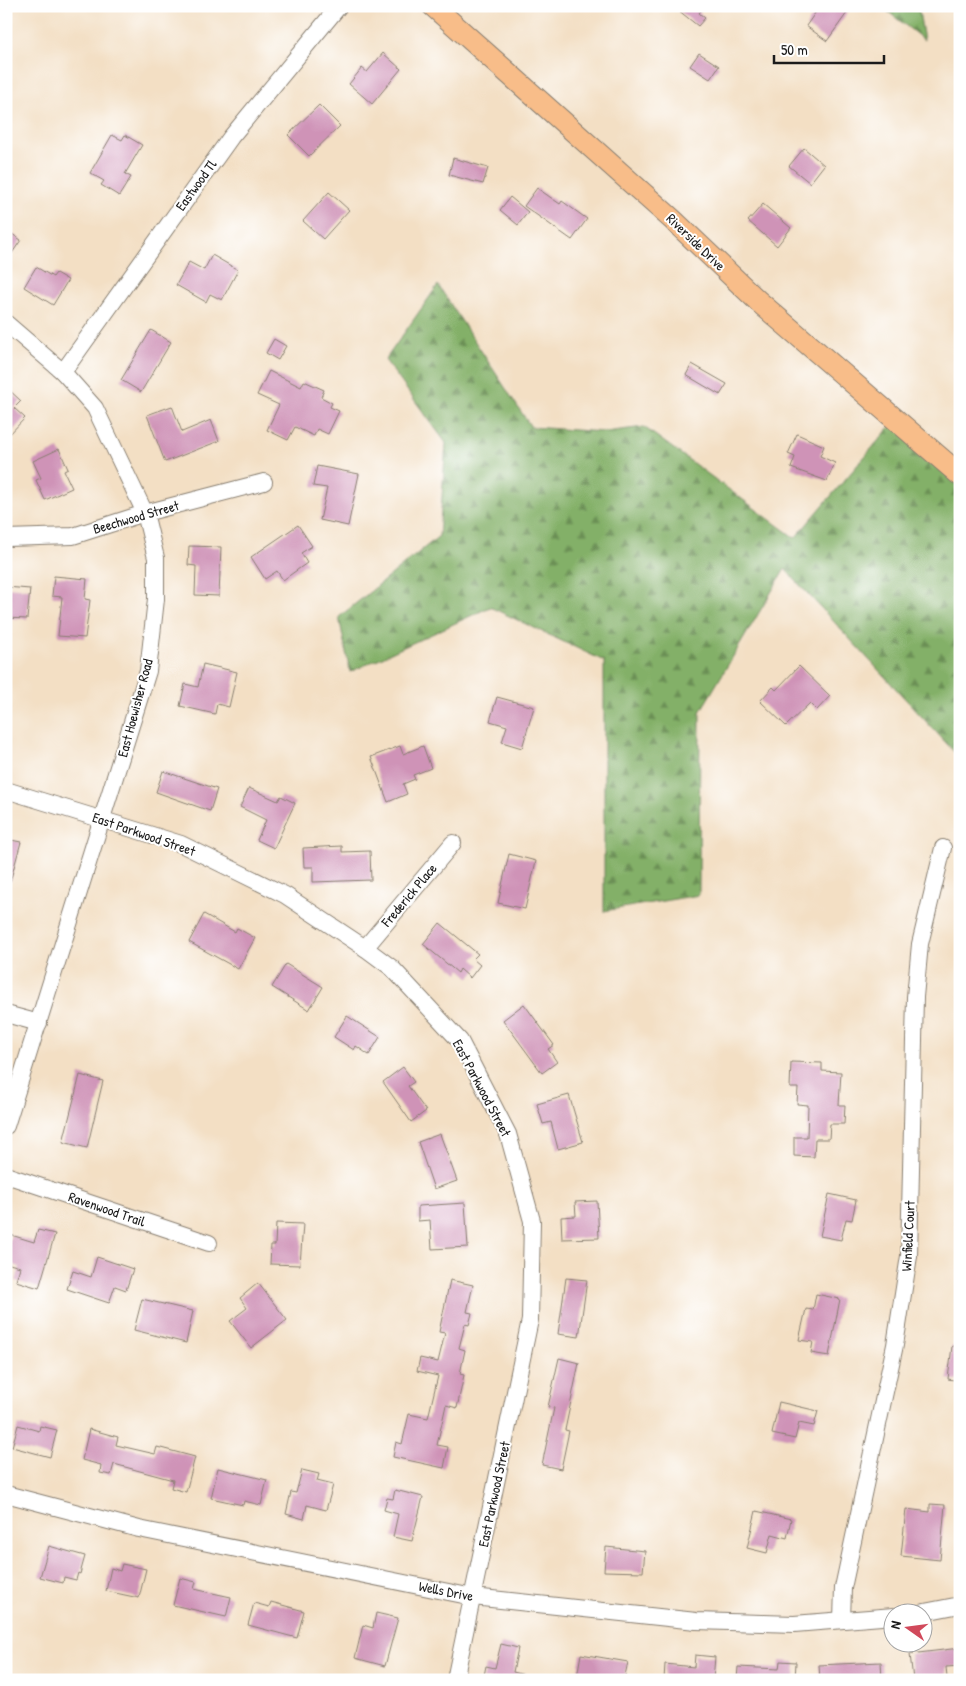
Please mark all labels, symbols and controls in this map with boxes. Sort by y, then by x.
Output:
scale bar [774,32,884,64]
text: 50 m [781,39,808,60]
street label: Eastwood Tl [171,155,221,214]
street label: Riverside Drive [663,209,730,275]
street label: Beechwood Street [91,495,181,538]
street label: East Hoewisher Road [112,656,157,759]
street label: East Parkwood Street [90,807,198,860]
street label: Frederick Place [376,859,441,931]
street label: East Parkwood Street [449,1036,516,1140]
street label: Ravenwood Trail [66,1187,148,1231]
street label: Winfield Court [896,1200,919,1272]
street label: East Parkwood Street [473,1439,514,1548]
street label: Wells Drive [417,1576,475,1605]
north arrow [884,1604,934,1654]
text: N [885,1618,905,1631]

